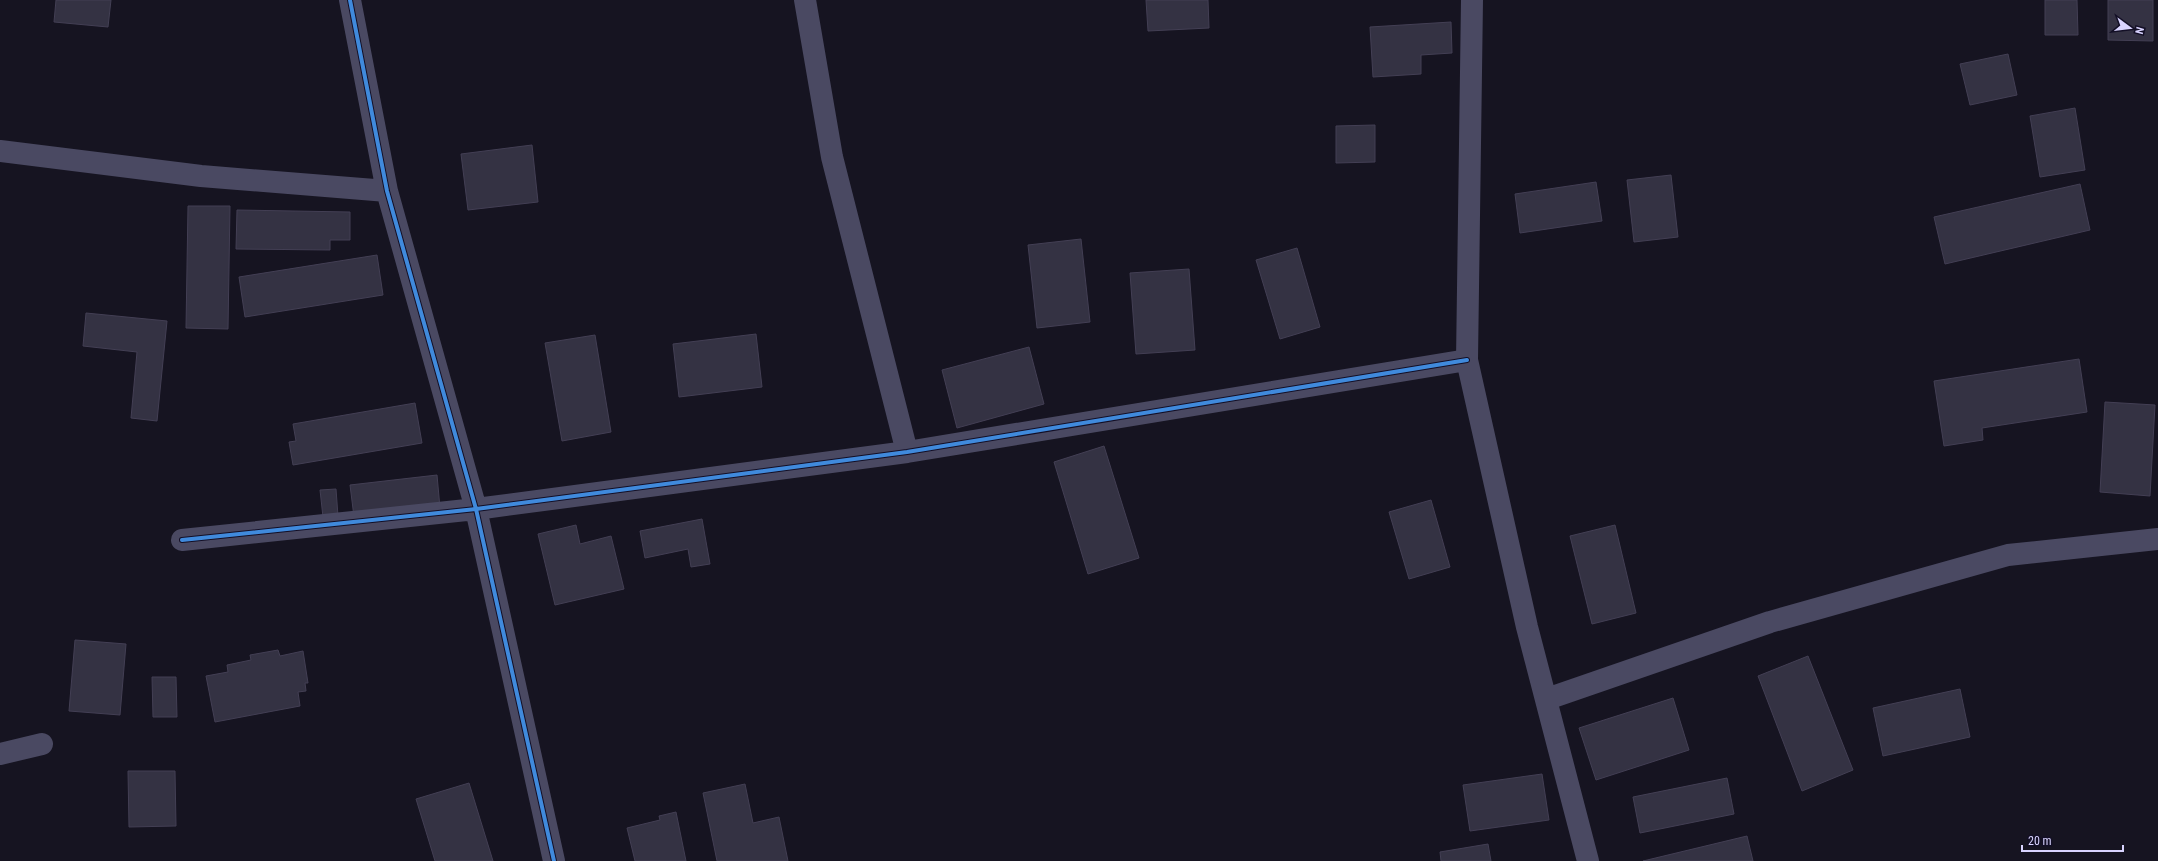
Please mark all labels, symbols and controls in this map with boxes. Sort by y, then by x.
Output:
north arrow [2110,8,2150,48]
text: N [2132,26,2146,36]
scale bar [2022,827,2123,853]
text: 20 m [2028,834,2052,848]

